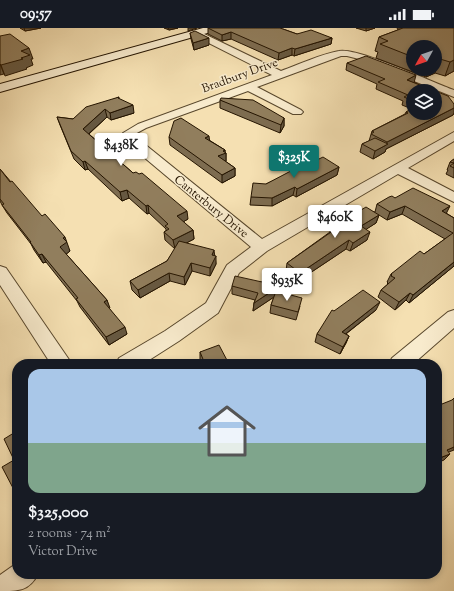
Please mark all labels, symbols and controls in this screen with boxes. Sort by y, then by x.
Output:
text: 09:57 [20,4,52,25]
north arrow [406,40,442,76]
map controls [406,40,442,120]
street label: Bradbury Drive [199,54,281,98]
button: layers [406,84,442,120]
pin: $438K [93,133,149,167]
text: $438K [104,137,138,155]
pin: $325K [266,145,322,179]
text: $325K [278,149,310,167]
street label: Canterbury Drive [170,171,253,243]
pin: $460K [307,205,363,239]
text: $460K [317,209,353,227]
pin: $935K [259,268,315,302]
text: $935K [271,272,303,290]
icon: home [191,395,263,467]
text: $325,000 [28,501,88,525]
text: 2 rooms · 74 m² [28,525,111,543]
text: Victor Drive [28,543,98,561]

